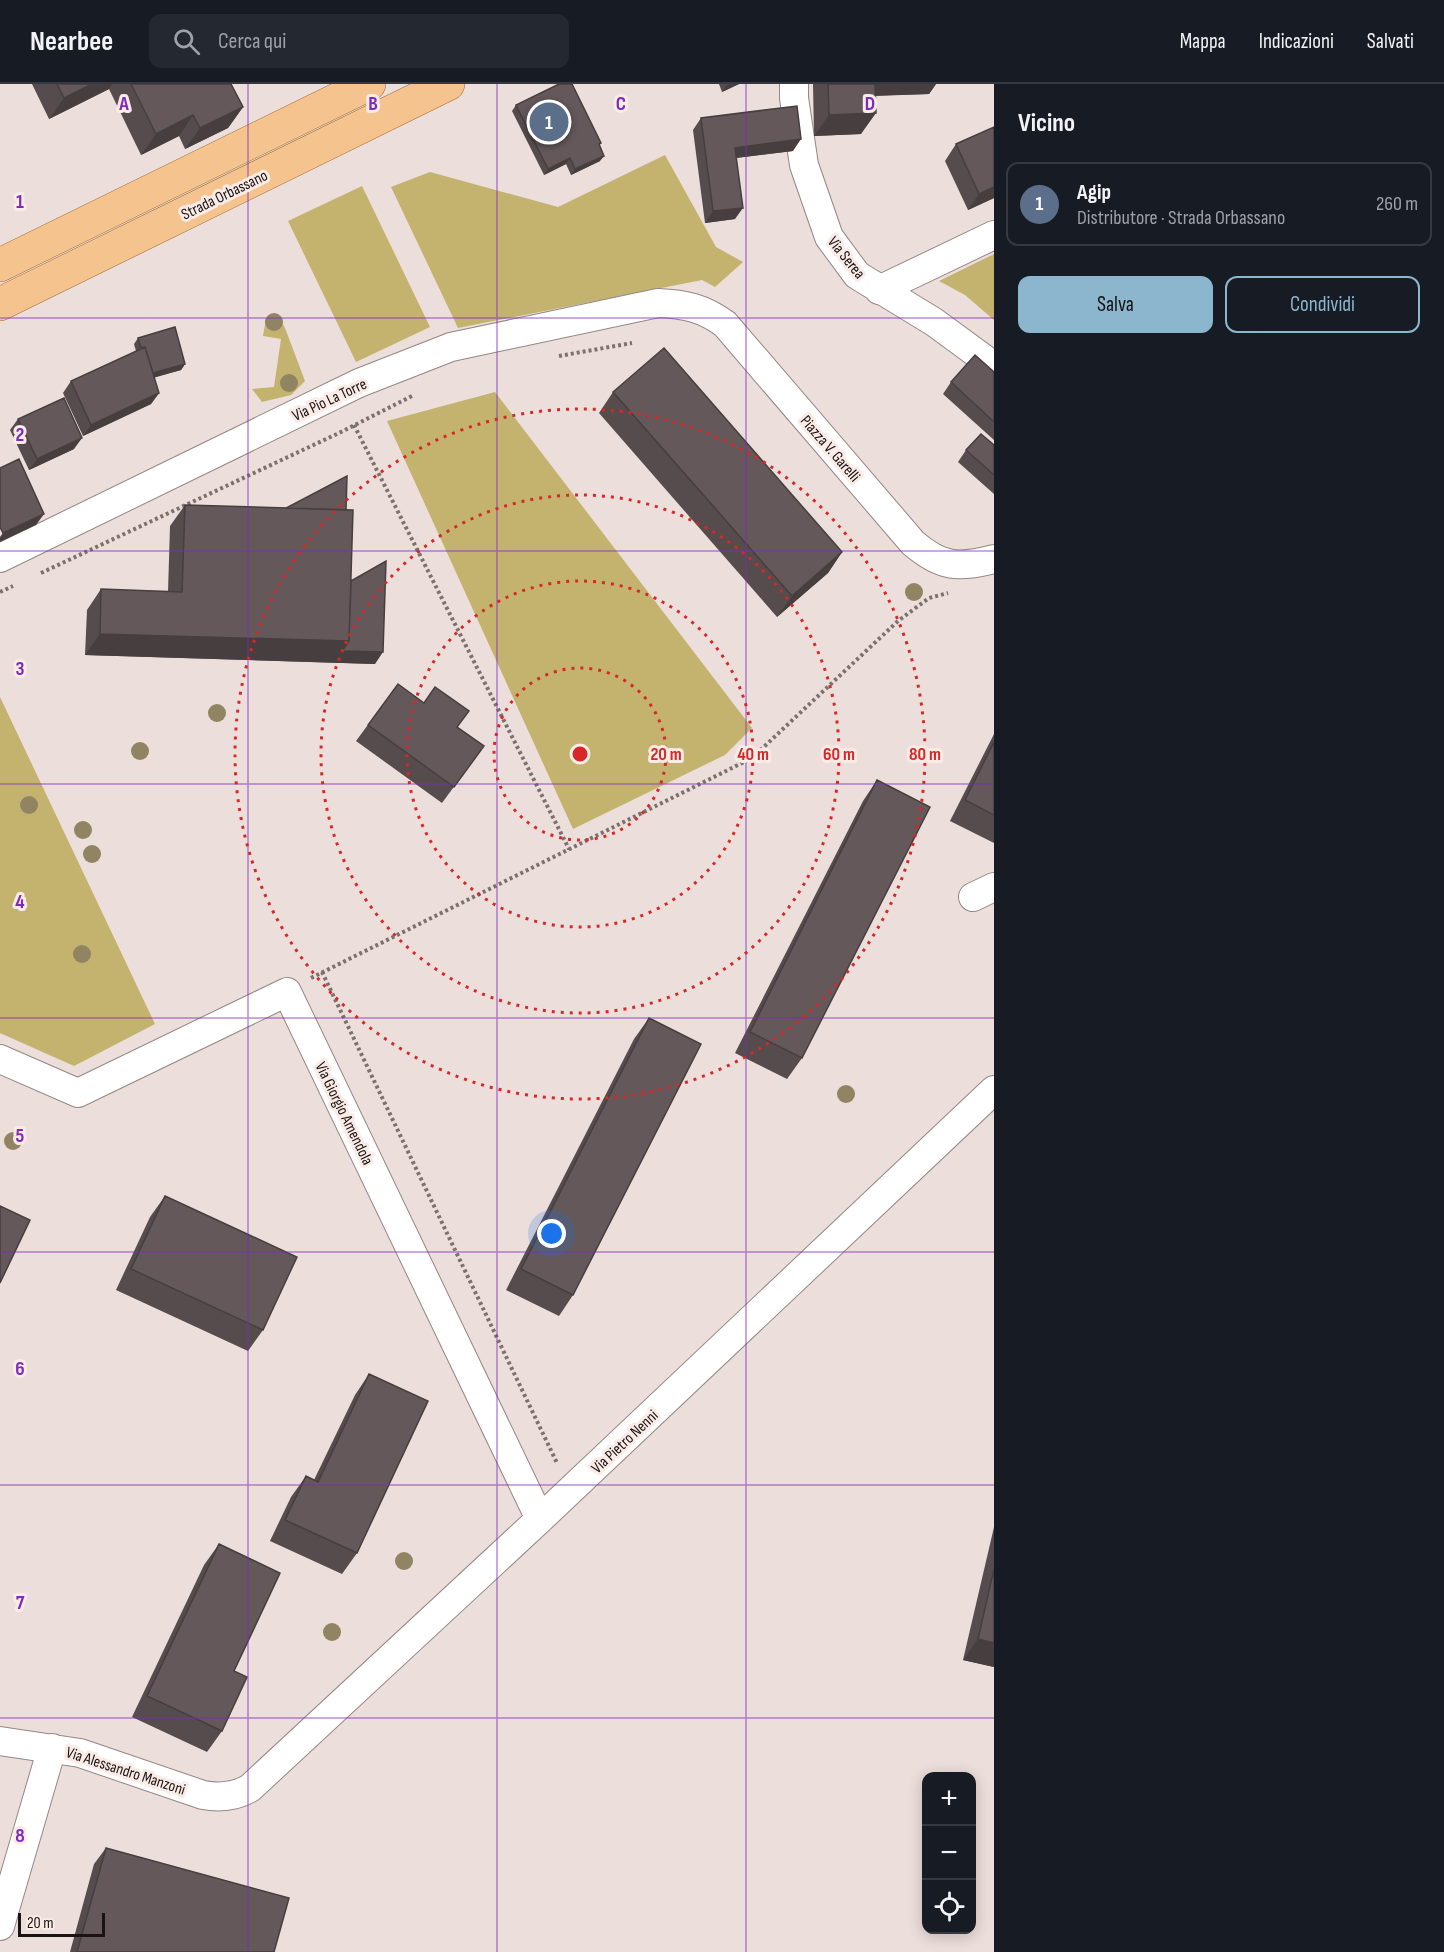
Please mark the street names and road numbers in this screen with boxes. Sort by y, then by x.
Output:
street label: Strada Orbassano [178,166,271,224]
street label: Via Serea [823,233,869,283]
street label: Via Pio La Torre [289,375,370,426]
street label: Piazza V. Garelli [796,412,864,486]
street label: Via Giorgio Amendola [310,1059,377,1168]
street label: Via Pietro Nenni [588,1406,662,1478]
street label: Via Alessandro Manzoni [63,1743,188,1800]

